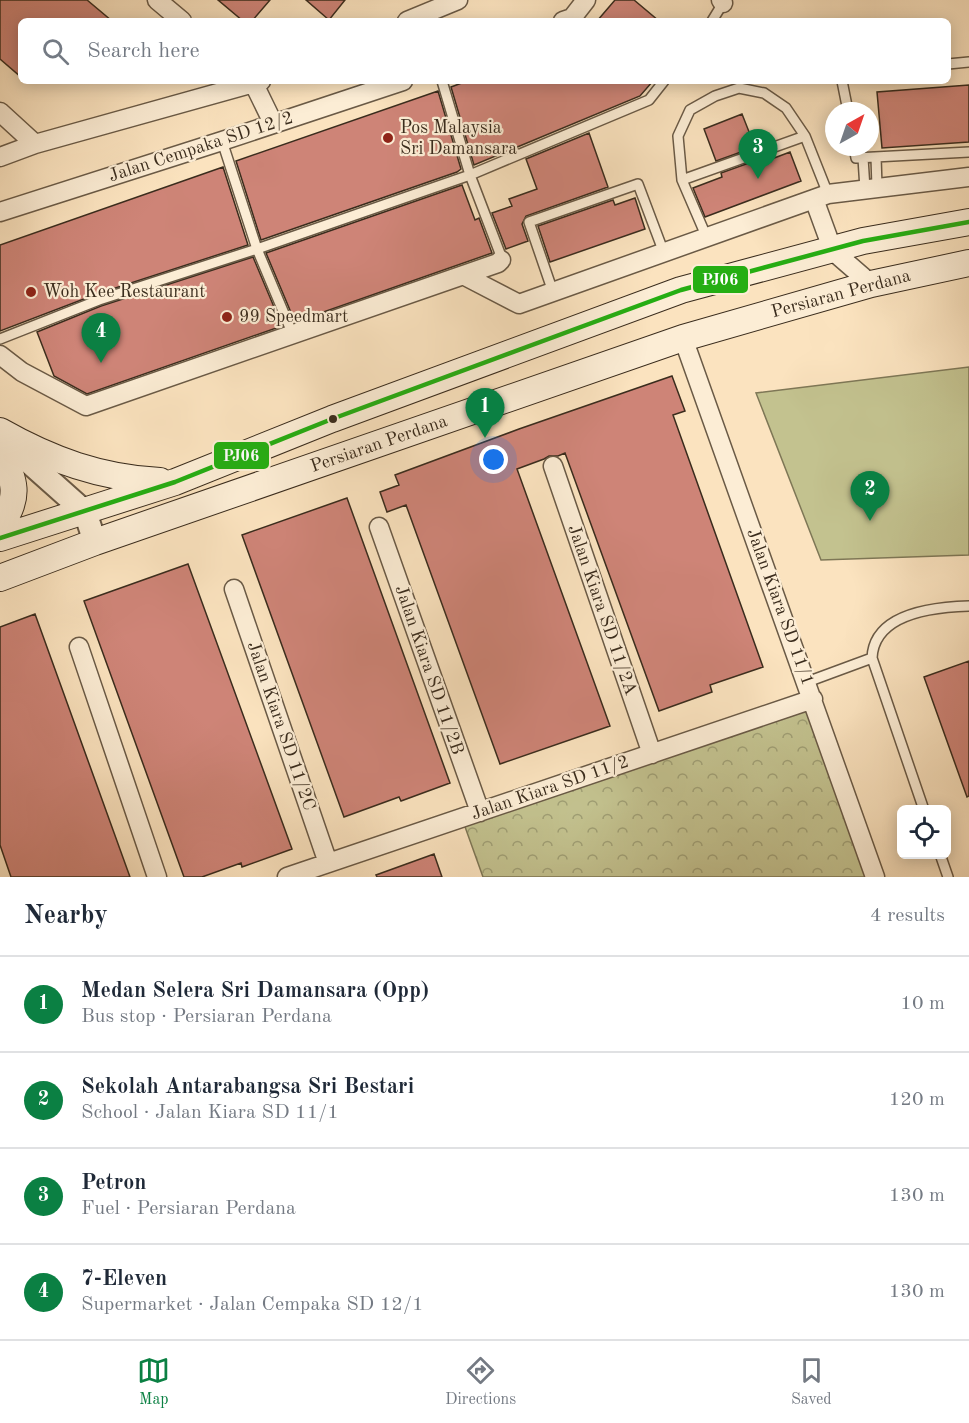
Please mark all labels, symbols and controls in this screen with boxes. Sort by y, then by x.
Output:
search box [18,18,951,84]
icon: search [39,35,72,68]
text: Search here [87,40,200,62]
north arrow [825,102,879,156]
street label: Jalan Cempaka SD 12/2 [106,109,296,185]
place label: Pos Malaysia Sri Damansara [400,119,517,158]
pin: 3 [738,130,777,179]
marker: Pos Malaysia Sri Damansara [381,131,395,145]
line badge: PJ06 [692,265,749,294]
street label: Persiaran Perdana [769,267,913,321]
text: PJ06 [702,273,738,289]
place label: Woh Kee Restaurant [43,283,206,301]
marker: Woh Kee Restaurant [24,285,38,299]
place label: 99 Speedmart [239,308,348,326]
marker: 99 Speedmart [220,310,234,324]
pin: 4 [82,314,120,363]
pin: 1 [466,388,504,438]
street label: Persiaran Perdana [308,412,450,476]
unlabelled marker [327,413,339,425]
line badge: PJ06 [213,441,270,470]
your location [479,445,508,474]
text: PJ06 [223,449,259,465]
pin: 2 [850,472,890,521]
street label: Jalan Kiara SD 11/2A [564,522,640,698]
street label: Jalan Kiara SD 11/1 [743,526,817,688]
street label: Jalan Kiara SD 11/2B [392,583,466,757]
street label: Jalan Kiara SD 11/2C [244,639,318,813]
street label: Jalan Kiara SD 11/2 [469,753,631,823]
map controls [897,805,951,859]
button: locate [897,805,951,859]
text: Nearby [24,903,108,929]
text: 4 results [870,906,945,926]
text: Medan Selera Sri Damansara (Opp) [81,980,429,1002]
text: 1 [38,994,49,1014]
text: 10 m [900,994,945,1014]
text: Bus stop · Persiaran Perdana [81,1007,332,1027]
text: Sekolah Antarabangsa Sri Bestari [81,1076,414,1098]
text: 2 [38,1090,49,1110]
text: 120 m [889,1090,945,1110]
text: School · Jalan Kiara SD 11/1 [81,1103,339,1123]
text: Petron [81,1172,147,1194]
text: 3 [38,1186,49,1206]
text: 130 m [889,1186,945,1206]
text: Fuel · Persiaran Perdana [81,1199,296,1219]
text: 7-Eleven [81,1268,167,1290]
text: 4 [38,1282,49,1302]
text: 130 m [889,1282,945,1302]
text: Supermarket · Jalan Cempaka SD 12/1 [81,1295,424,1315]
tab: Map [137,1354,170,1410]
tab: Directions [445,1354,516,1410]
tab: Saved [791,1354,832,1410]

